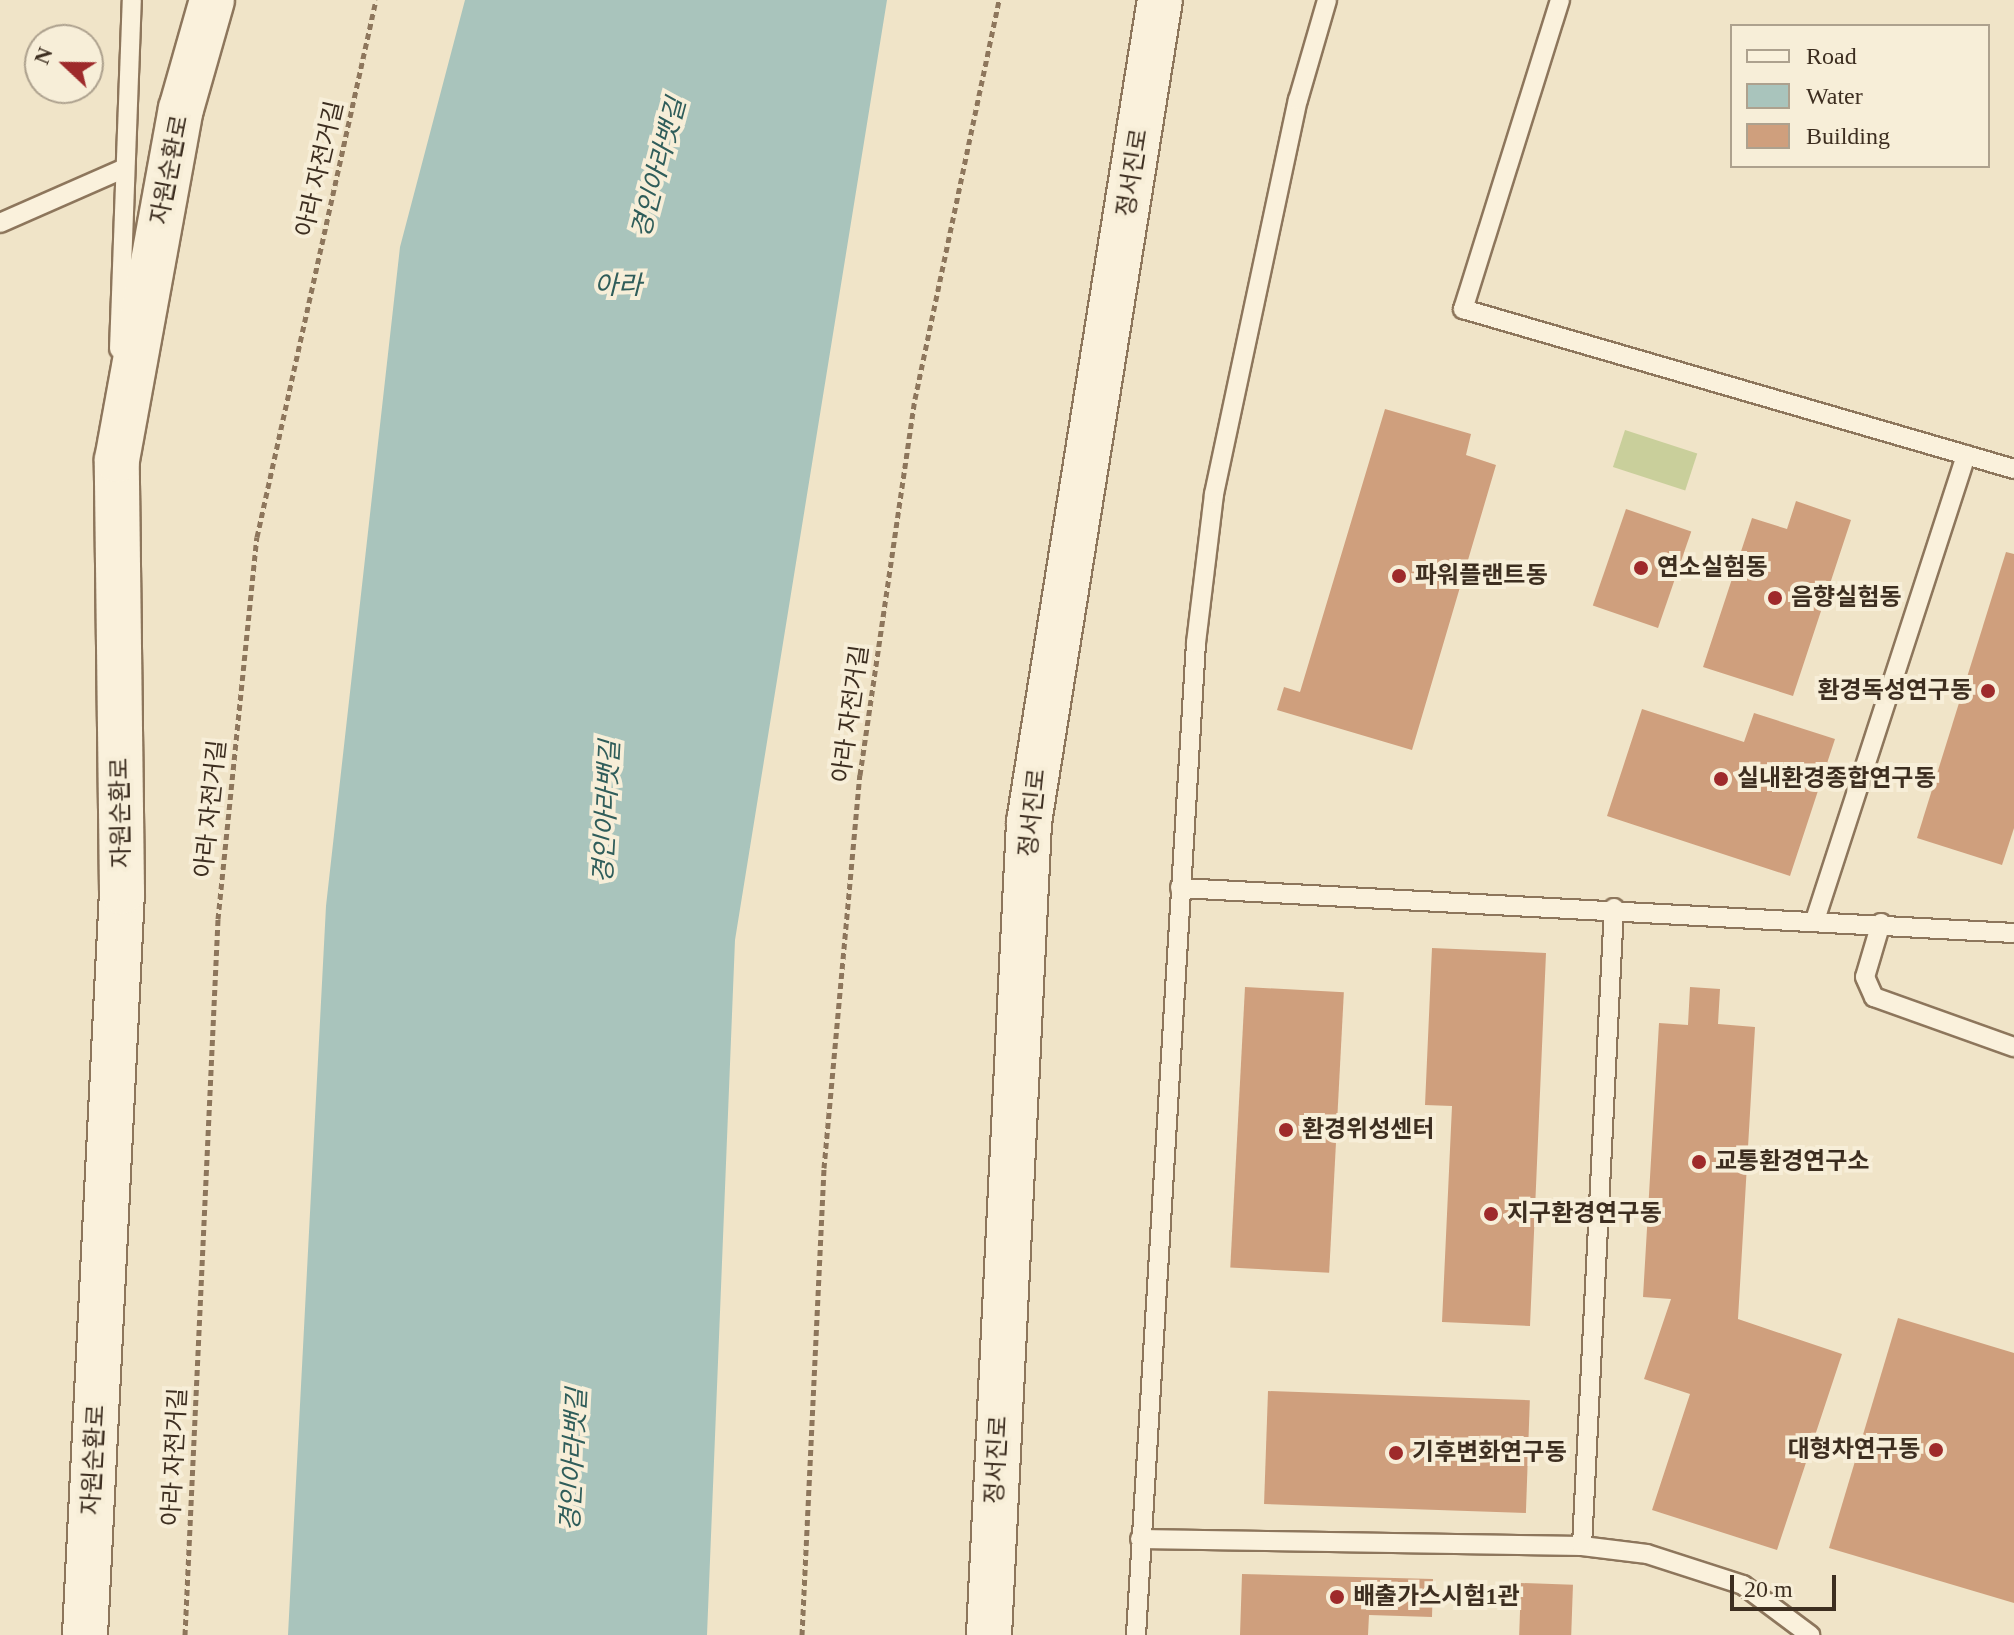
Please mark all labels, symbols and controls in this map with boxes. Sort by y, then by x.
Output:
north arrow [24,24,104,104]
legend [1730,24,1990,168]
text: Road [1806,43,1857,69]
text: N [29,44,58,68]
text: Water [1806,83,1863,109]
water label: 경인아라뱃길 [625,95,693,241]
street label: 아라 자전거길 [290,98,350,240]
street label: 자원순환로 [145,113,195,227]
text: Building [1806,123,1890,149]
street label: 정서진로 [1112,127,1154,219]
water label: 아라 [594,270,642,302]
place label: 연소실험동 [1657,554,1767,582]
marker: 연소실험동 [1632,559,1650,577]
place label: 파워플랜트동 [1415,562,1547,590]
marker: 파워플랜트동 [1390,567,1408,585]
place label: 음향실험동 [1791,584,1901,612]
marker: 음향실험동 [1766,589,1784,607]
street label: 아라 자전거길 [827,643,875,785]
place label: 환경독성연구동 [1817,677,1972,705]
marker: 환경독성연구동 [1979,682,1997,700]
street label: 아라 자전거길 [189,739,233,879]
water label: 경인아라뱃길 [588,740,626,884]
street label: 자원순환로 [106,758,136,868]
place label: 실내환경종합연구동 [1737,765,1936,793]
street label: 정서진로 [1014,768,1052,858]
marker: 실내환경종합연구동 [1712,770,1730,788]
place label: 환경위성센터 [1302,1116,1434,1144]
marker: 환경위성센터 [1277,1121,1295,1139]
place label: 교통환경연구소 [1715,1148,1870,1176]
marker: 교통환경연구소 [1690,1153,1708,1171]
place label: 지구환경연구동 [1507,1200,1662,1228]
marker: 지구환경연구동 [1482,1205,1500,1223]
street label: 아라 자전거길 [157,1387,193,1527]
water label: 경인아라뱃길 [555,1388,593,1532]
street label: 자원순환로 [77,1404,111,1516]
street label: 정서진로 [980,1415,1014,1505]
place label: 대형차연구동 [1788,1436,1920,1464]
place label: 기후변화연구동 [1412,1439,1567,1467]
marker: 대형차연구동 [1927,1441,1945,1459]
marker: 기후변화연구동 [1387,1444,1405,1462]
scale bar [1734,1559,1840,1609]
text: 20 m [1744,1576,1793,1602]
place label: 배출가스시험1관 [1353,1583,1520,1611]
marker: 배출가스시험1관 [1328,1588,1346,1606]

